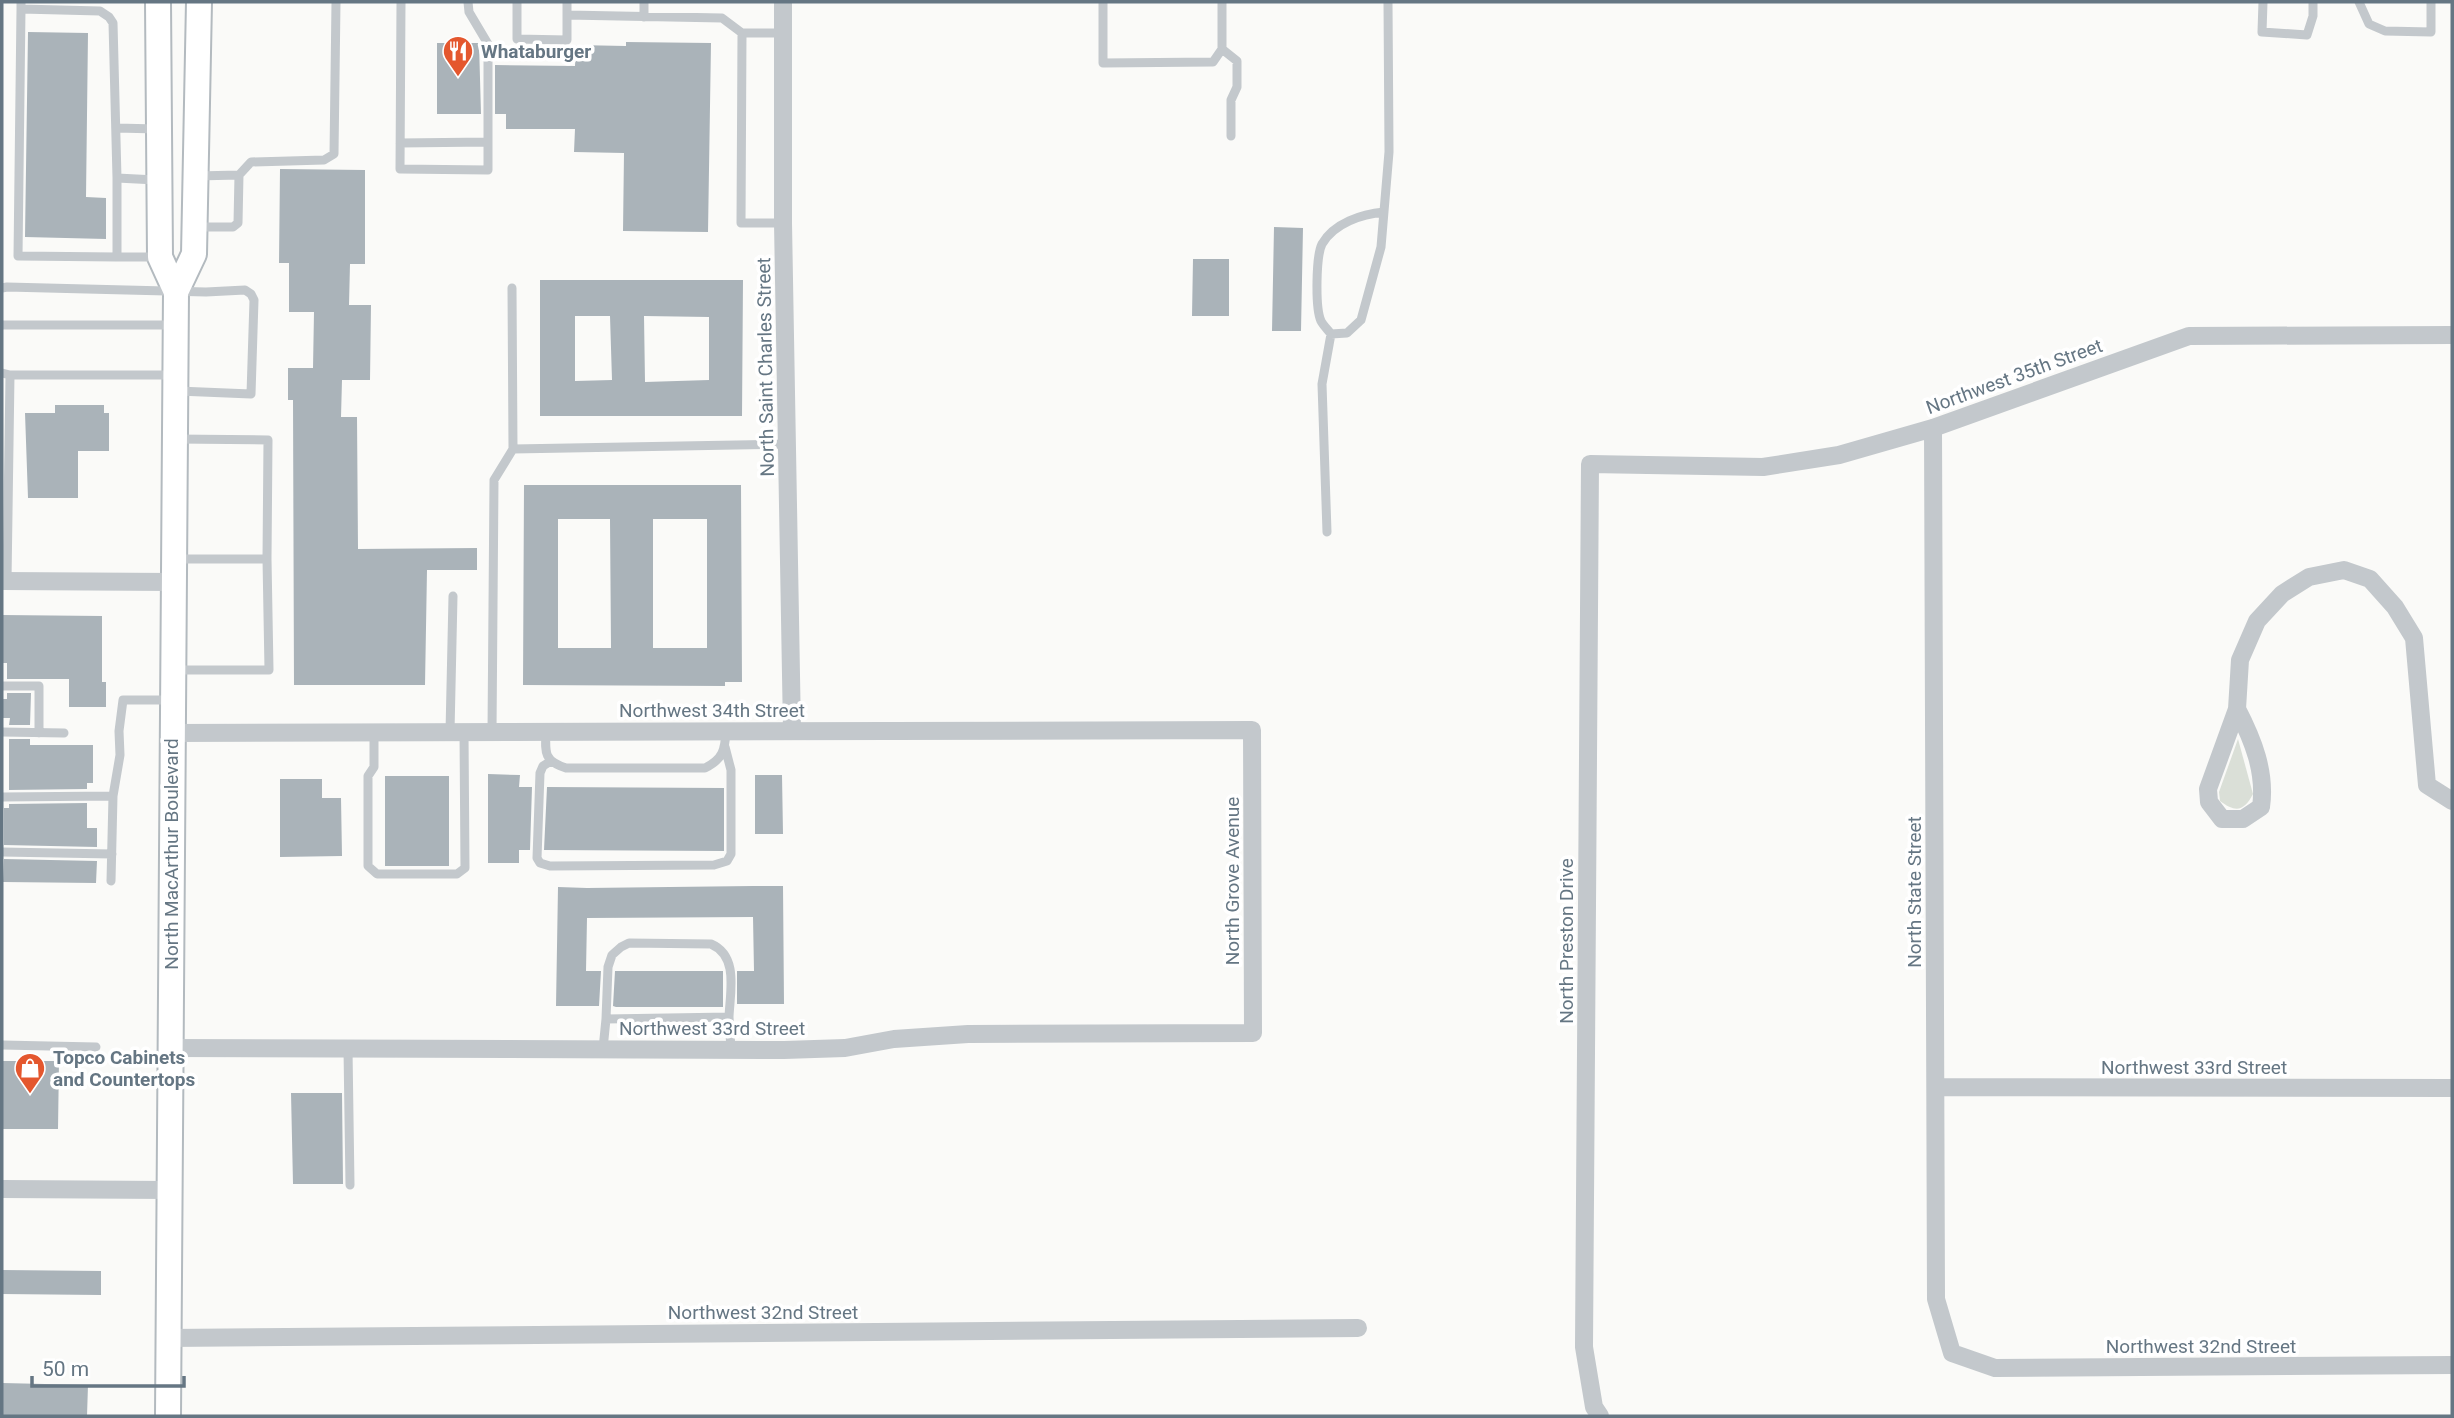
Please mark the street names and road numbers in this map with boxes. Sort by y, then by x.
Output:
street label: North Saint Charles Street [752,257,779,477]
street label: Northwest 35th Street [1923,334,2105,419]
street label: Northwest 34th Street [619,699,805,722]
street label: North MacArthur Boulevard [160,738,183,970]
street label: North Grove Avenue [1221,797,1244,965]
street label: North State Street [1903,816,1926,968]
street label: North Preston Drive [1555,858,1578,1024]
street label: Northwest 33rd Street [619,1017,805,1040]
street label: Northwest 33rd Street [2101,1056,2287,1079]
street label: Northwest 32nd Street [668,1301,858,1324]
street label: Northwest 32nd Street [2106,1335,2296,1358]

